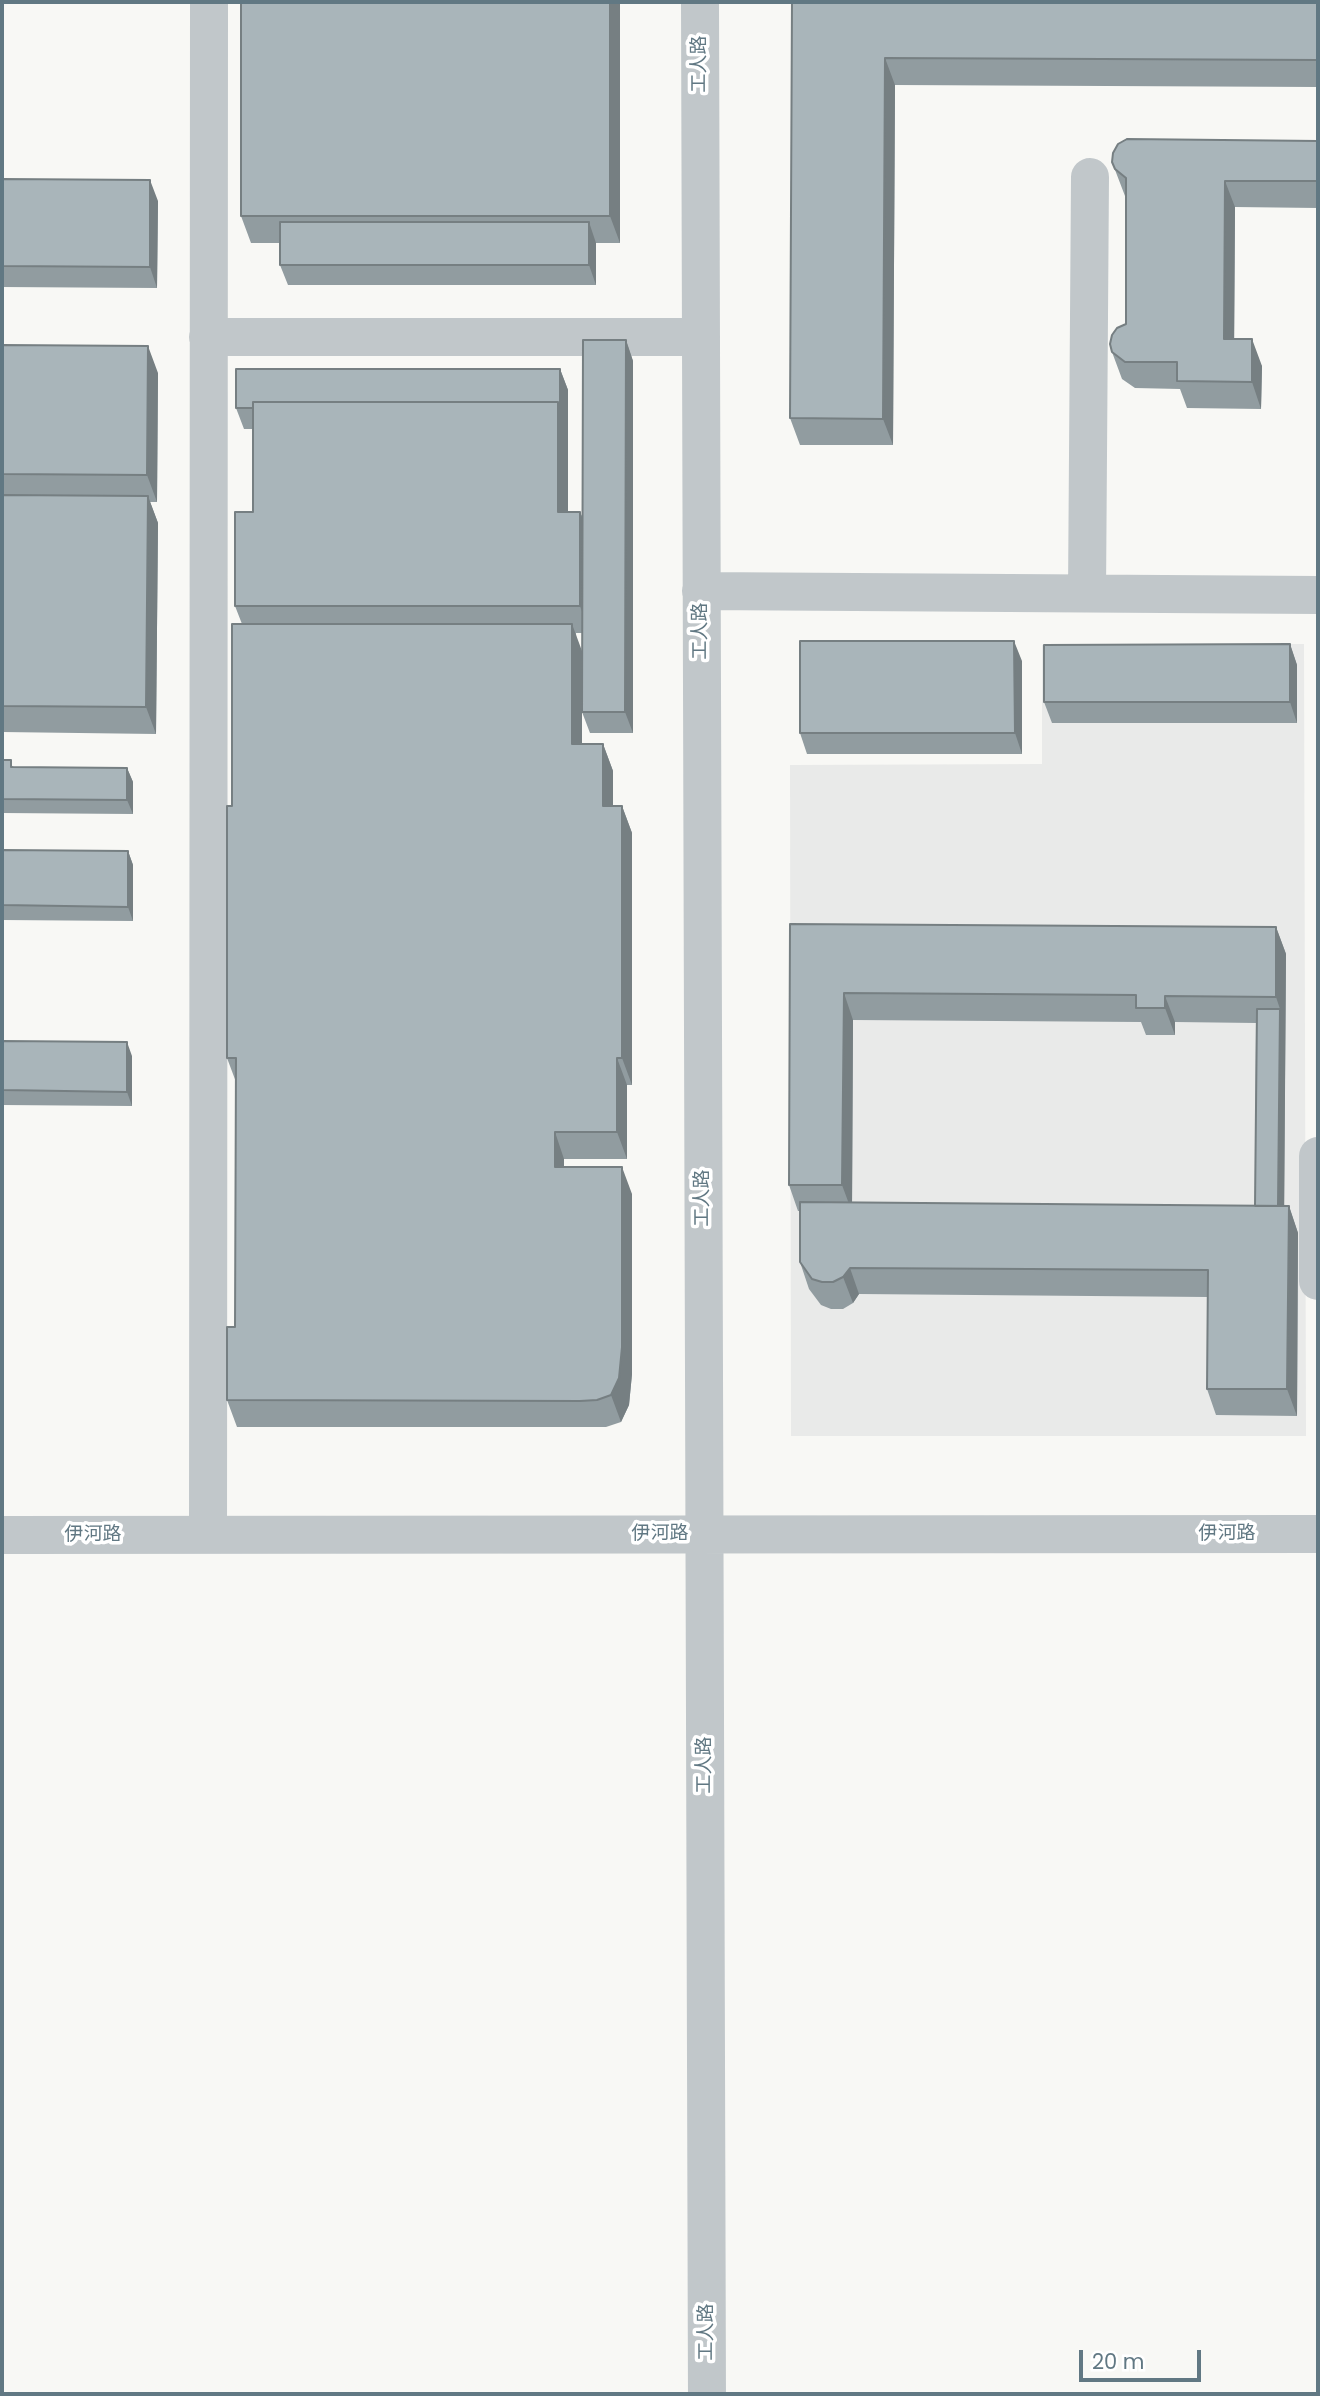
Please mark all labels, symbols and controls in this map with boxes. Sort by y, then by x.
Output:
street label: 工人路 [689,36,711,92]
street label: 工人路 [690,603,712,659]
street label: 工人路 [692,1170,714,1226]
street label: 伊河路 [632,1523,688,1545]
street label: 伊河路 [1199,1523,1255,1545]
street label: 伊河路 [65,1524,121,1546]
street label: 工人路 [694,1737,716,1793]
street label: 工人路 [696,2304,718,2360]
scale bar [1082,2336,1204,2380]
text: 20 m [1092,2347,1145,2376]

